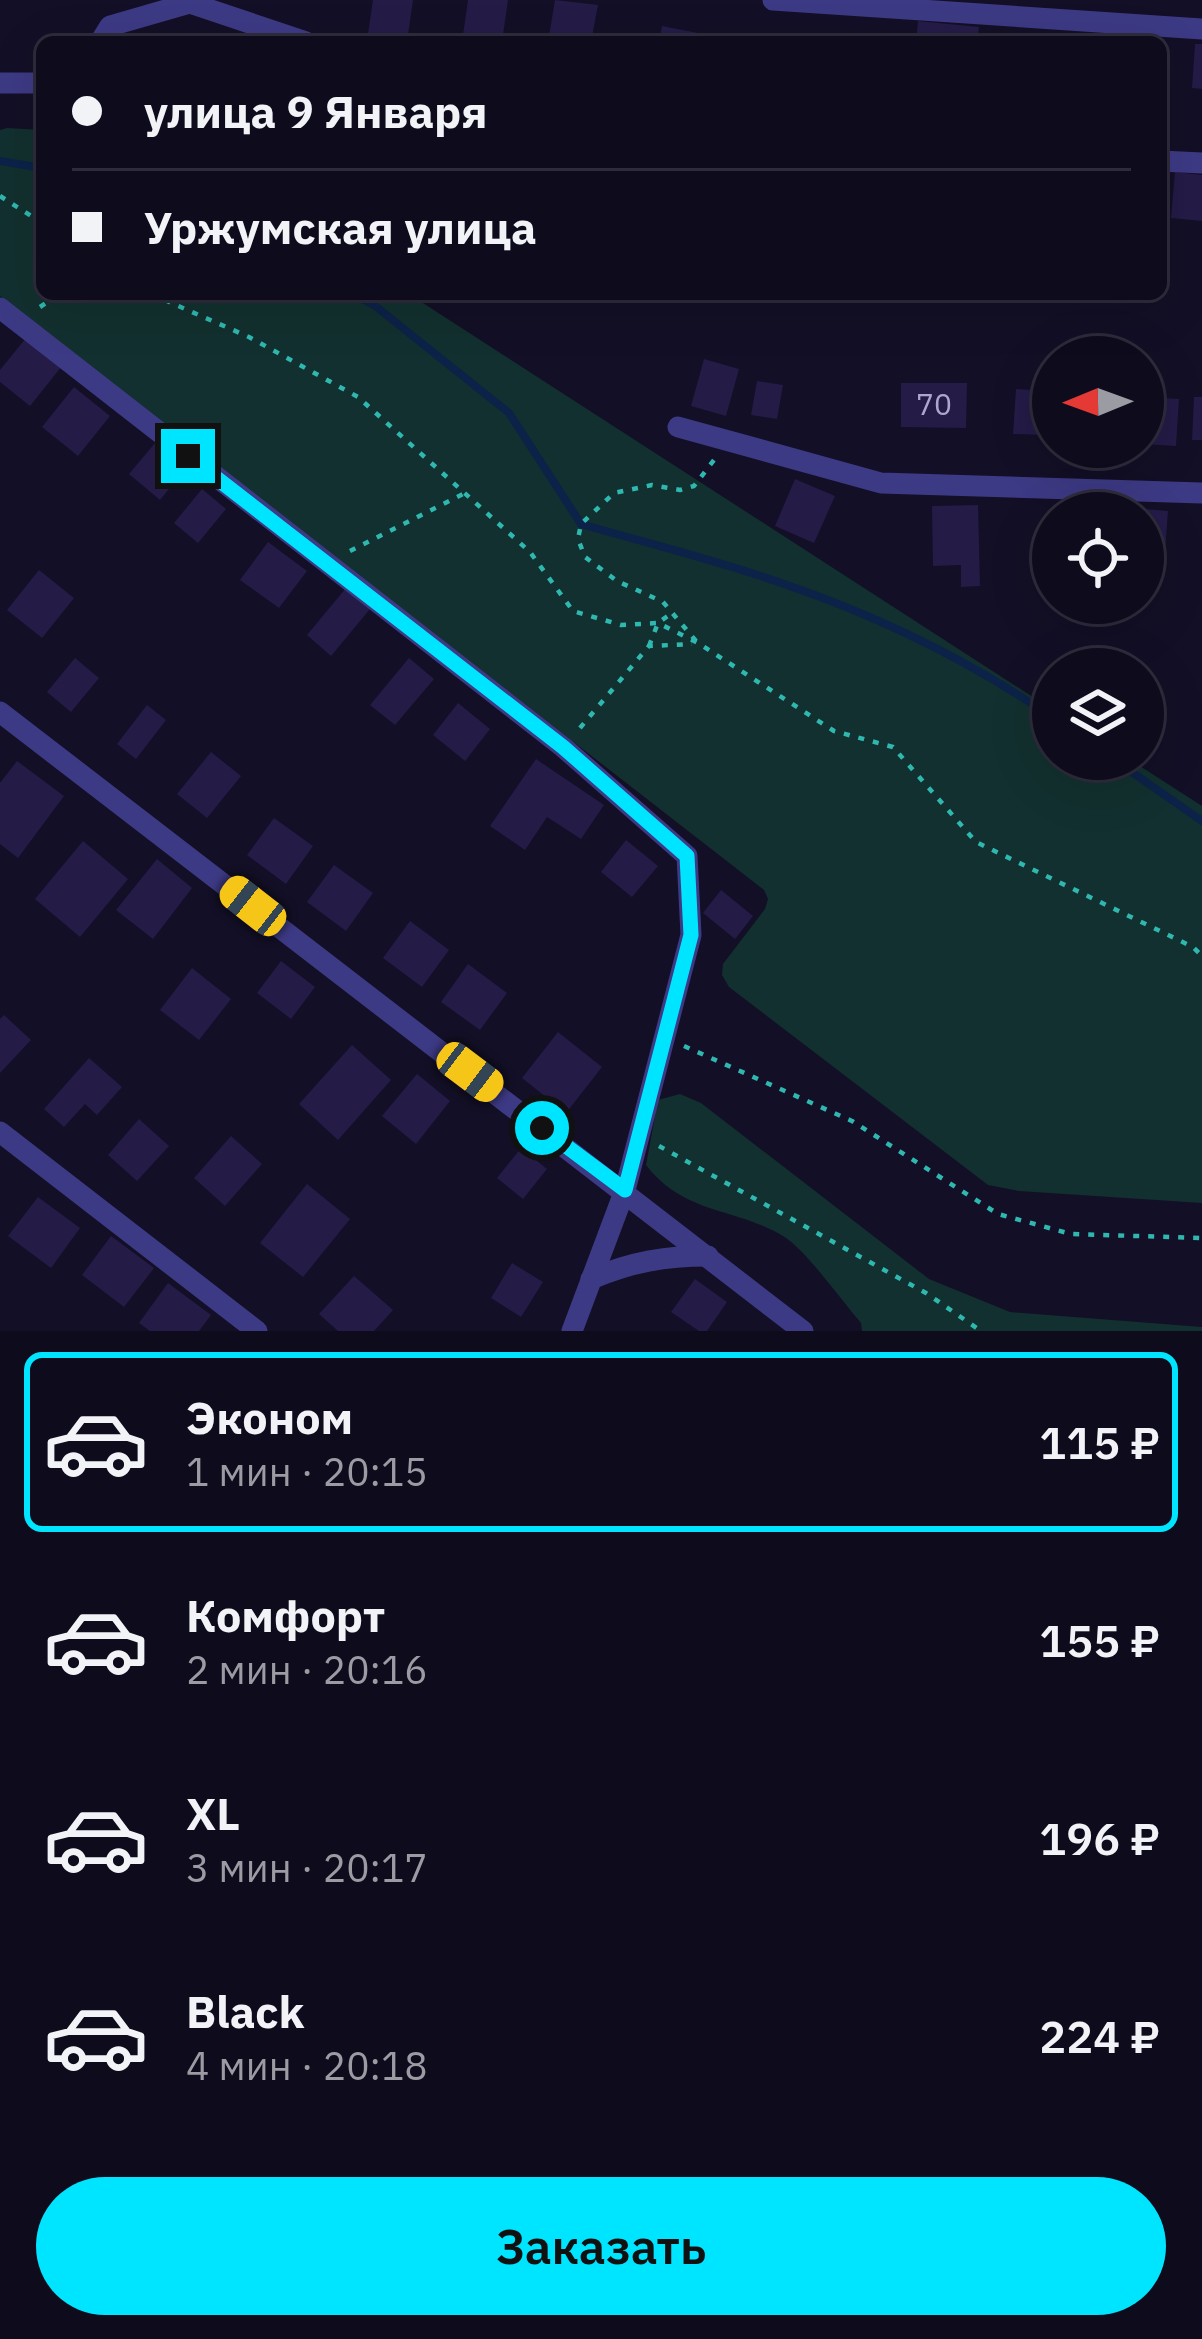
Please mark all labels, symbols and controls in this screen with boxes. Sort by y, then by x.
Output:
text: улица 9 Января [144,82,488,140]
text: Уржумская улица [144,198,537,256]
north arrow [1032,336,1164,468]
map controls [1032,336,1164,780]
house number: 70 [916,384,952,423]
route end [161,429,215,483]
button: locate [1032,492,1164,624]
button: layers [1032,648,1164,780]
car [214,870,292,942]
car [430,1036,510,1108]
route start [515,1101,569,1155]
icon: car [42,1388,150,1496]
text: Эконом [186,1388,353,1446]
text: 115 ₽ [1039,1413,1160,1471]
text: 1 мин · 20:15 [186,1446,428,1497]
icon: car [42,1586,150,1694]
text: Комфорт [186,1586,385,1644]
text: 155 ₽ [1039,1611,1160,1669]
text: 2 мин · 20:16 [186,1644,428,1695]
icon: car [42,1784,150,1892]
text: XL [186,1784,240,1842]
text: 196 ₽ [1039,1809,1160,1867]
text: 3 мин · 20:17 [186,1842,428,1893]
icon: car [42,1982,150,2090]
text: Black [186,1982,305,2040]
text: 224 ₽ [1039,2007,1160,2065]
text: 4 мин · 20:18 [186,2040,428,2091]
button: Заказать [36,2177,1166,2315]

